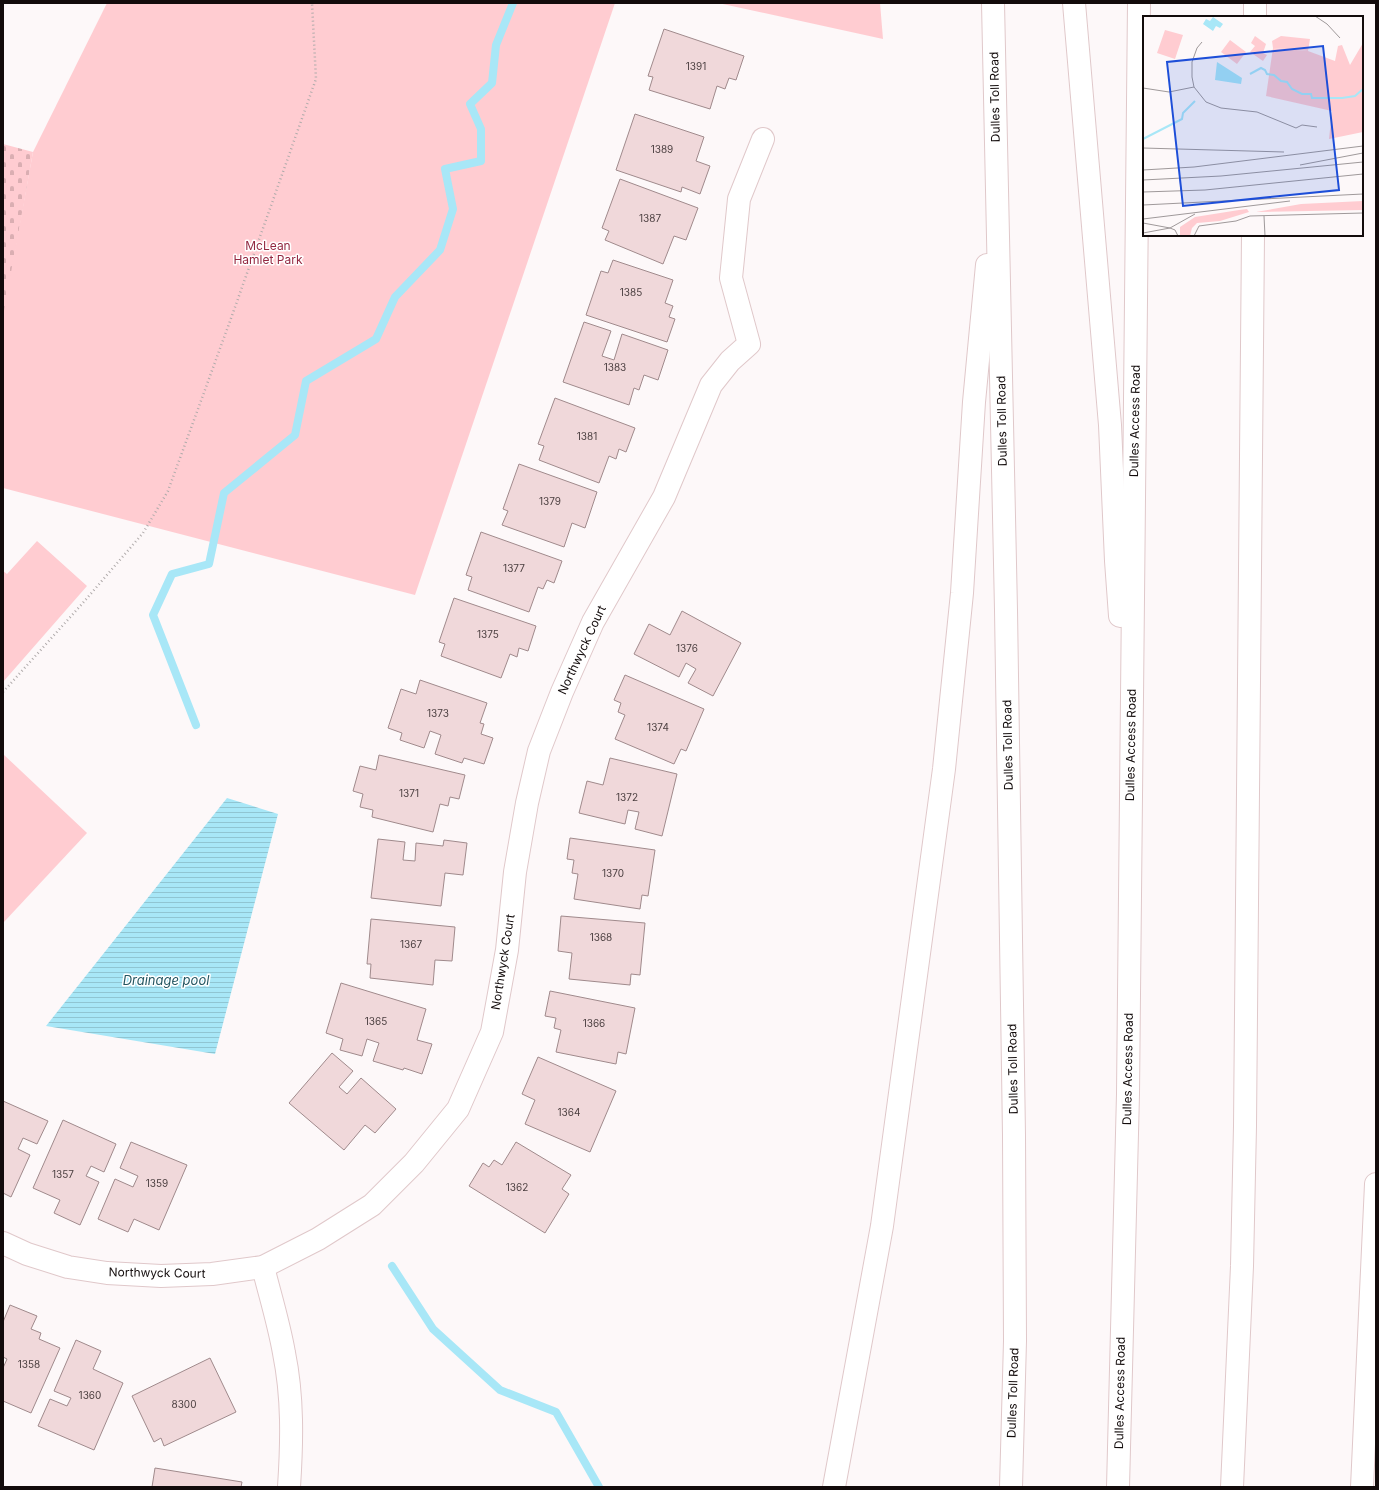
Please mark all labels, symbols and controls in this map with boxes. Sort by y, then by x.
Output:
inset map [1143,16,1363,236]
street label: Dulles Toll Road [986,52,1003,142]
house number: 1391 [686,60,706,72]
house number: 1389 [651,143,673,155]
house number: 1387 [639,212,661,224]
park label: McLean Hamlet Park [233,238,303,267]
house number: 1385 [620,286,642,298]
house number: 1383 [604,361,626,373]
street label: Dulles Access Road [1126,365,1143,477]
street label: Dulles Toll Road [993,376,1010,466]
house number: 1381 [577,430,597,442]
house number: 1379 [539,495,561,507]
house number: 1377 [503,562,525,574]
street label: Northwyck Court [554,603,609,697]
house number: 1375 [477,628,499,640]
house number: 1376 [676,642,698,654]
street label: Dulles Access Road [1122,689,1139,801]
street label: Dulles Toll Road [999,700,1016,790]
house number: 1373 [427,707,449,719]
house number: 1374 [647,721,669,733]
house number: 1371 [399,787,419,799]
house number: 1372 [616,791,638,803]
house number: 1370 [602,867,624,879]
street label: Northwyck Court [488,913,517,1011]
house number: 1368 [590,931,612,943]
house number: 1367 [400,938,422,950]
water label: Drainage pool [123,972,210,988]
street label: Dulles Access Road [1119,1013,1136,1125]
house number: 1365 [365,1015,387,1027]
house number: 1366 [583,1017,605,1029]
street label: Dulles Toll Road [1004,1024,1021,1114]
house number: 1364 [558,1106,580,1118]
house number: 1357 [52,1168,74,1180]
house number: 1359 [146,1177,168,1189]
house number: 1362 [506,1181,528,1193]
street label: Northwyck Court [108,1264,206,1281]
street label: Dulles Access Road [1111,1337,1128,1449]
street label: Dulles Toll Road [1003,1348,1022,1438]
house number: 1358 [18,1358,40,1370]
house number: 1360 [79,1389,101,1401]
house number: 8300 [172,1398,196,1410]

